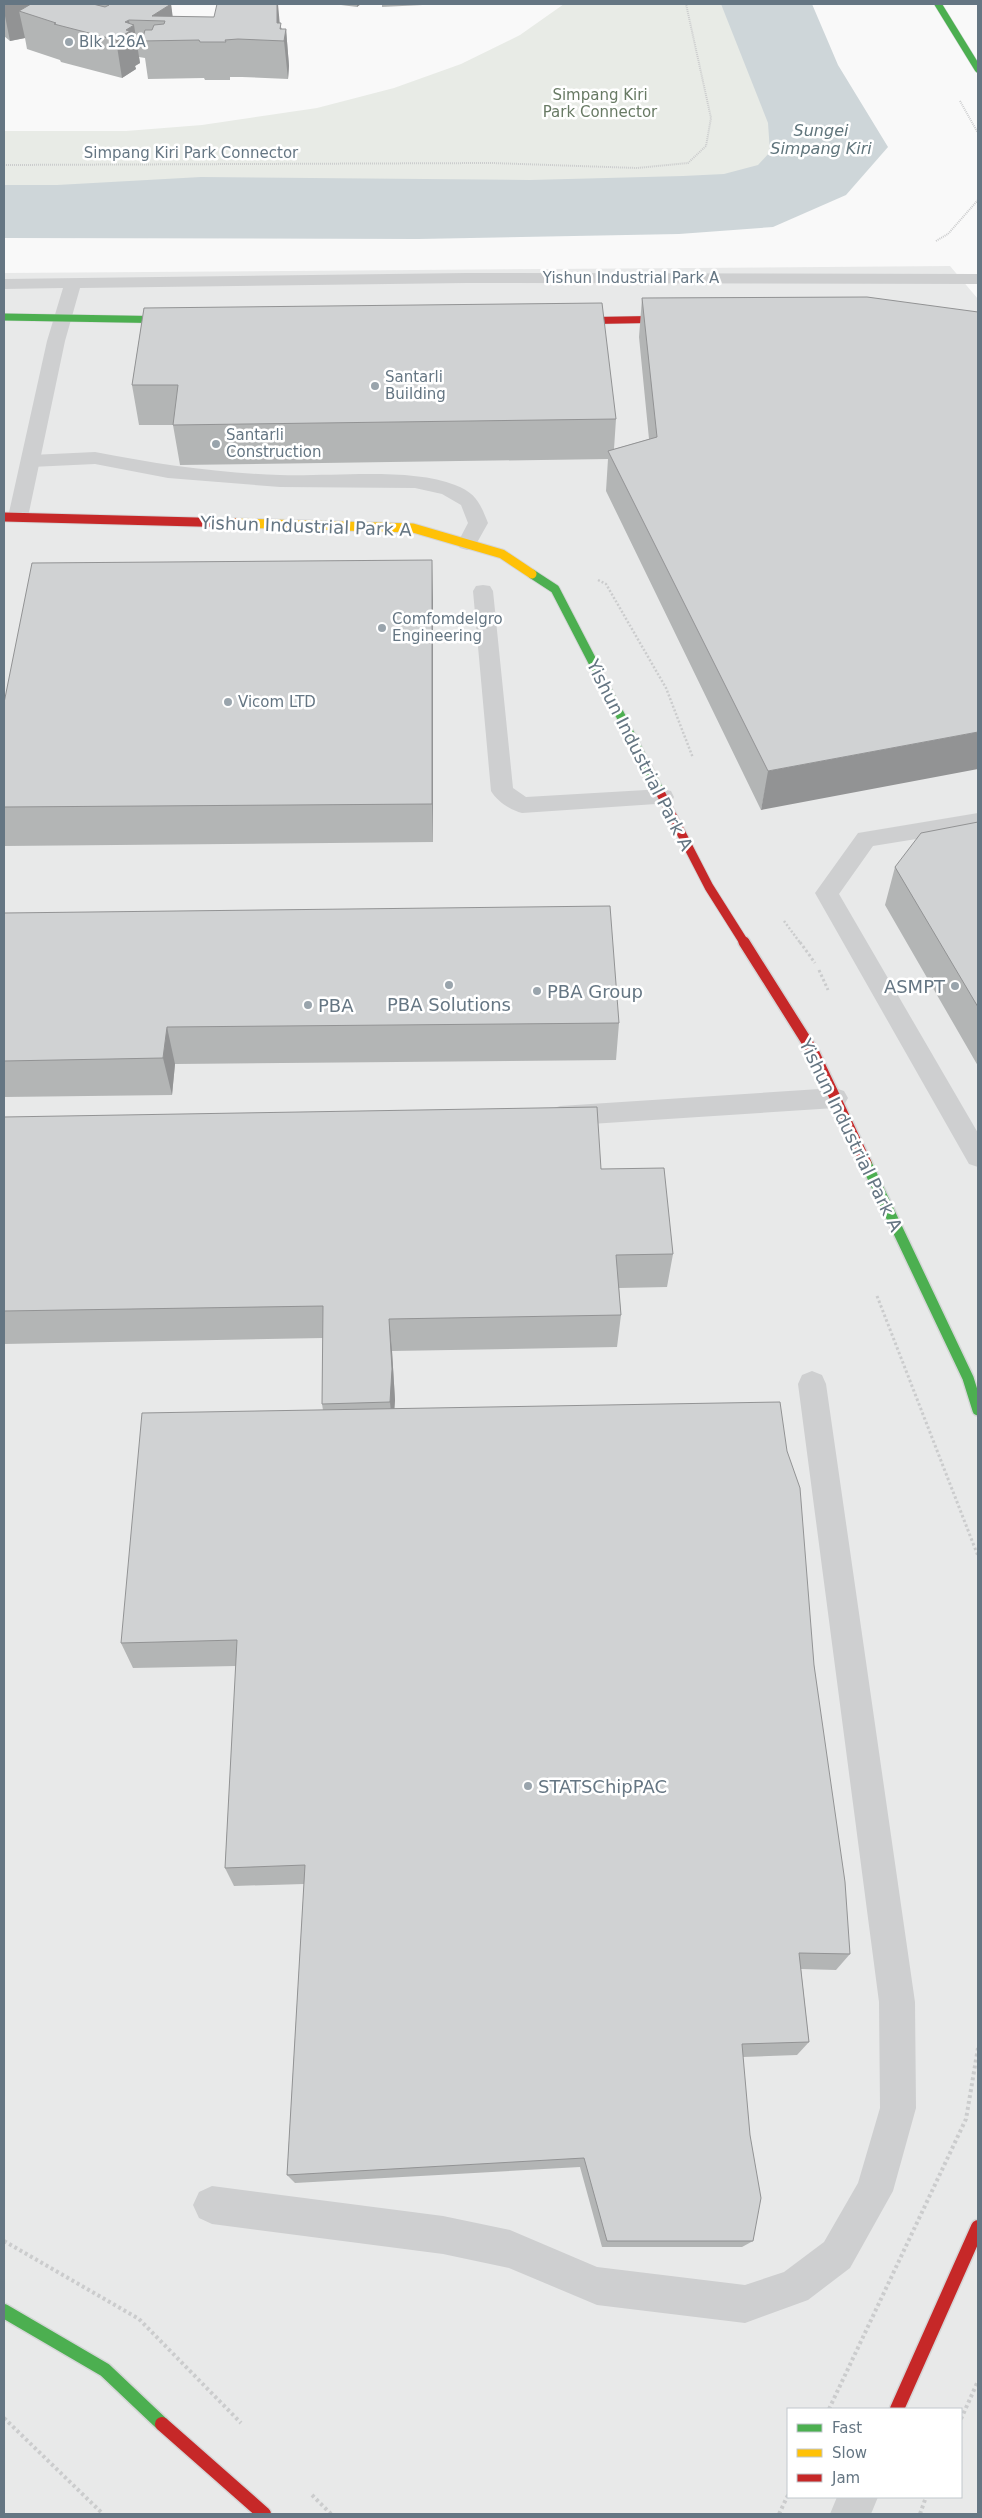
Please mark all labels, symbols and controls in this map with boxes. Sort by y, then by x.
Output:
place label: Blk 126A [79,33,147,51]
marker: Blk 126A [63,36,75,48]
park label: Simpang Kiri Park Connector [543,86,658,121]
water label: Sungei Simpang Kiri [770,121,872,158]
street label: Simpang Kiri Park Connector [84,144,299,162]
street label: Yishun Industrial Park A [542,269,720,287]
place label: Santarli Building [385,368,446,403]
marker: Santarli Building [369,380,381,392]
place label: Santarli Construction [226,426,322,461]
marker: Santarli Construction [210,438,222,450]
street label: Yishun Industrial Park A [199,512,413,540]
place label: Comfomdelgro Engineering [392,610,503,645]
marker: Comfomdelgro Engineering [376,622,388,634]
street label: Yishun Industrial Park A [582,655,698,855]
place label: Vicom LTD [238,693,316,711]
marker: Vicom LTD [222,696,234,708]
place label: ASMPT [884,976,946,997]
marker: PBA Solutions [443,979,455,991]
marker: ASMPT [949,980,961,992]
place label: PBA Group [547,981,643,1002]
marker: PBA Group [531,985,543,997]
place label: PBA Solutions [387,994,511,1015]
place label: PBA [318,995,354,1016]
marker: PBA [302,999,314,1011]
street label: Yishun Industrial Park A [795,1034,907,1235]
place label: STATSChipPAC [538,1776,667,1797]
marker: STATSChipPAC [522,1780,534,1792]
legend [787,2408,962,2498]
text: Fast [832,2419,862,2437]
text: Slow [832,2444,867,2462]
text: Jam [831,2469,860,2487]

